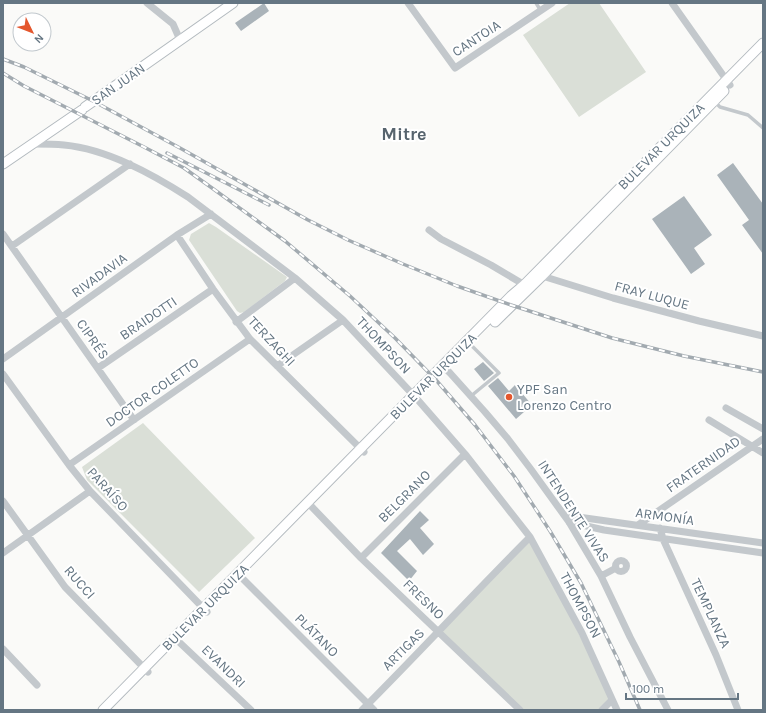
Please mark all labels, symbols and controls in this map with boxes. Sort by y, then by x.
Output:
north arrow [12,12,52,52]
street label: CANTOIA [449,17,504,60]
text: N [32,31,46,46]
street label: SAN JUAN [88,60,148,109]
street label: BULEVAR URQUIZA [614,99,708,193]
district label: Mitre [381,123,427,145]
street label: RIVADAVIA [68,250,130,301]
street label: FRAY LUQUE [613,277,691,314]
street label: BRAIDOTTI [116,293,180,344]
street label: TERZAGHI [244,313,299,370]
street label: THOMPSON [353,313,414,378]
street label: CIPRÉS [73,315,113,363]
street label: BULEVAR URQUIZA [386,329,480,423]
street label: DOCTOR COLETTO [102,354,202,431]
place label: YPF San Lorenzo Centro [517,381,612,414]
marker: YPF San Lorenzo Centro [504,392,514,402]
street label: FRATERNIDAD [663,433,744,496]
street label: INTENDENTE VIVAS [534,457,613,566]
street label: PARAÍSO [83,463,133,515]
street label: BELGRANO [375,467,434,526]
street label: ARMONÍA [635,503,695,529]
street label: BULEVAR URQUIZA [158,560,252,654]
street label: RUCCI [60,562,99,603]
street label: THOMPSON [556,569,605,641]
street label: FRESNO [399,576,448,623]
street label: TEMPLANZA [687,576,734,651]
street label: PLÁTANO [291,609,343,661]
street label: ARTIGAS [379,625,428,674]
street label: EVANDRI [198,641,249,691]
scale bar [626,675,738,701]
text: 100 m [632,682,664,696]

